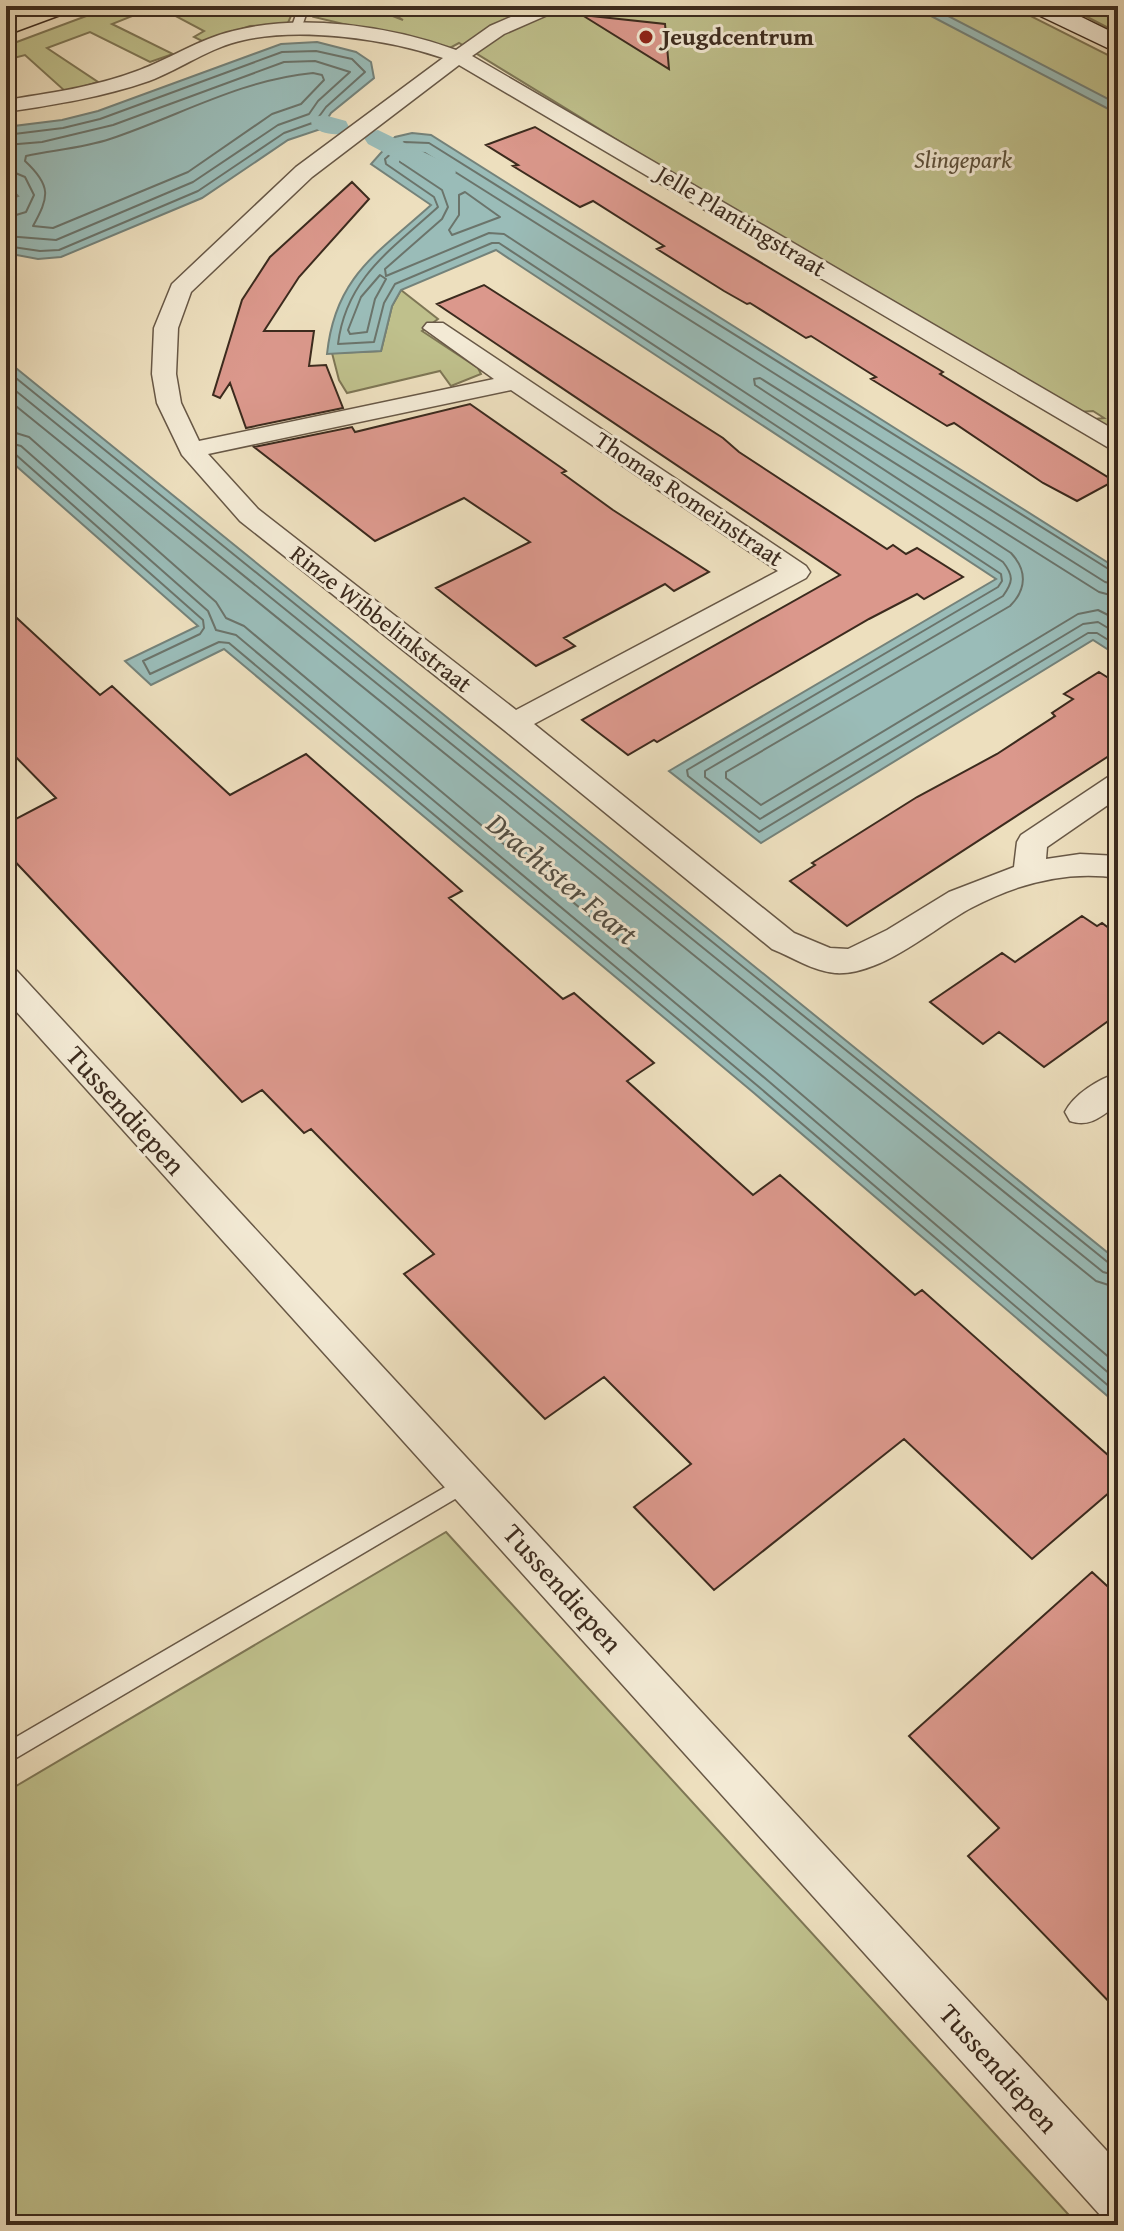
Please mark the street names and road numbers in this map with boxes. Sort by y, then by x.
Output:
street label: Jelle Plantingstraat [647,154,833,285]
street label: Thomas Romeinstraat [588,422,791,575]
street label: Rinze Wibbelinkstraat [283,536,480,701]
street label: Tussendiepen [57,1036,196,1184]
street label: Tussendiepen [494,1514,633,1662]
street label: Tussendiepen [930,1994,1069,2142]

